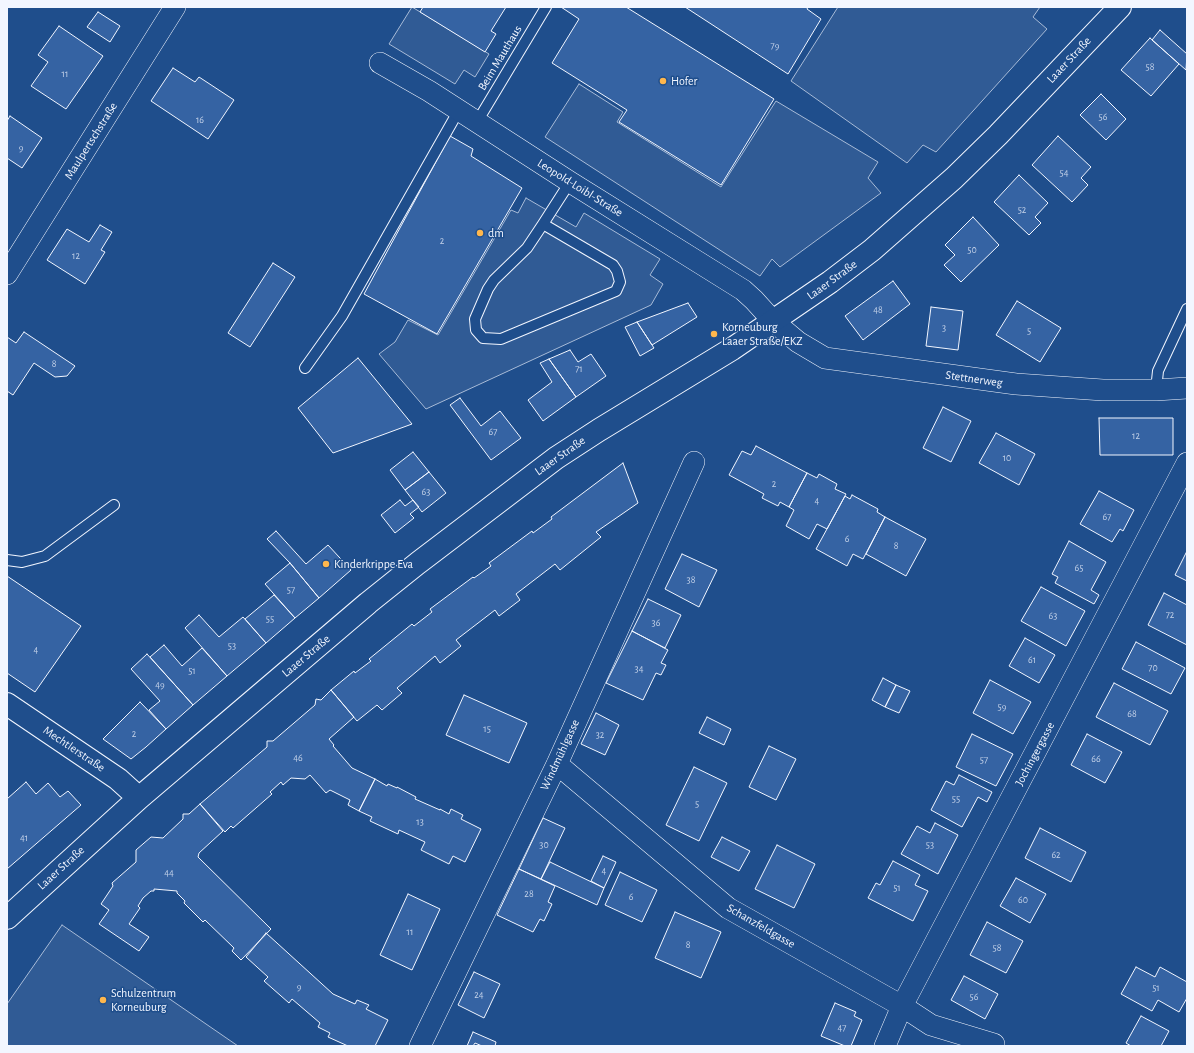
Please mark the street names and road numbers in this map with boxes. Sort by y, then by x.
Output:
street label: Beim Mauthaus [475,23,525,93]
street label: Laaer Straße [1044,34,1094,86]
street label: Maulpertschstraße [61,100,121,182]
street label: Leopold-Loibl-Straße [535,156,625,220]
street label: Laaer Straße [804,257,860,303]
street label: Stettnerweg [945,368,1003,390]
street label: Laaer Straße [532,433,588,479]
street label: Laaer Straße [279,632,333,680]
street label: Windmühlgasse [537,717,583,793]
street label: Jochingergasse [1012,720,1058,788]
street label: Mechtlerstraße [40,723,108,775]
street label: Laaer Straße [34,843,88,893]
street label: Schanzfeldgasse [724,901,798,951]

